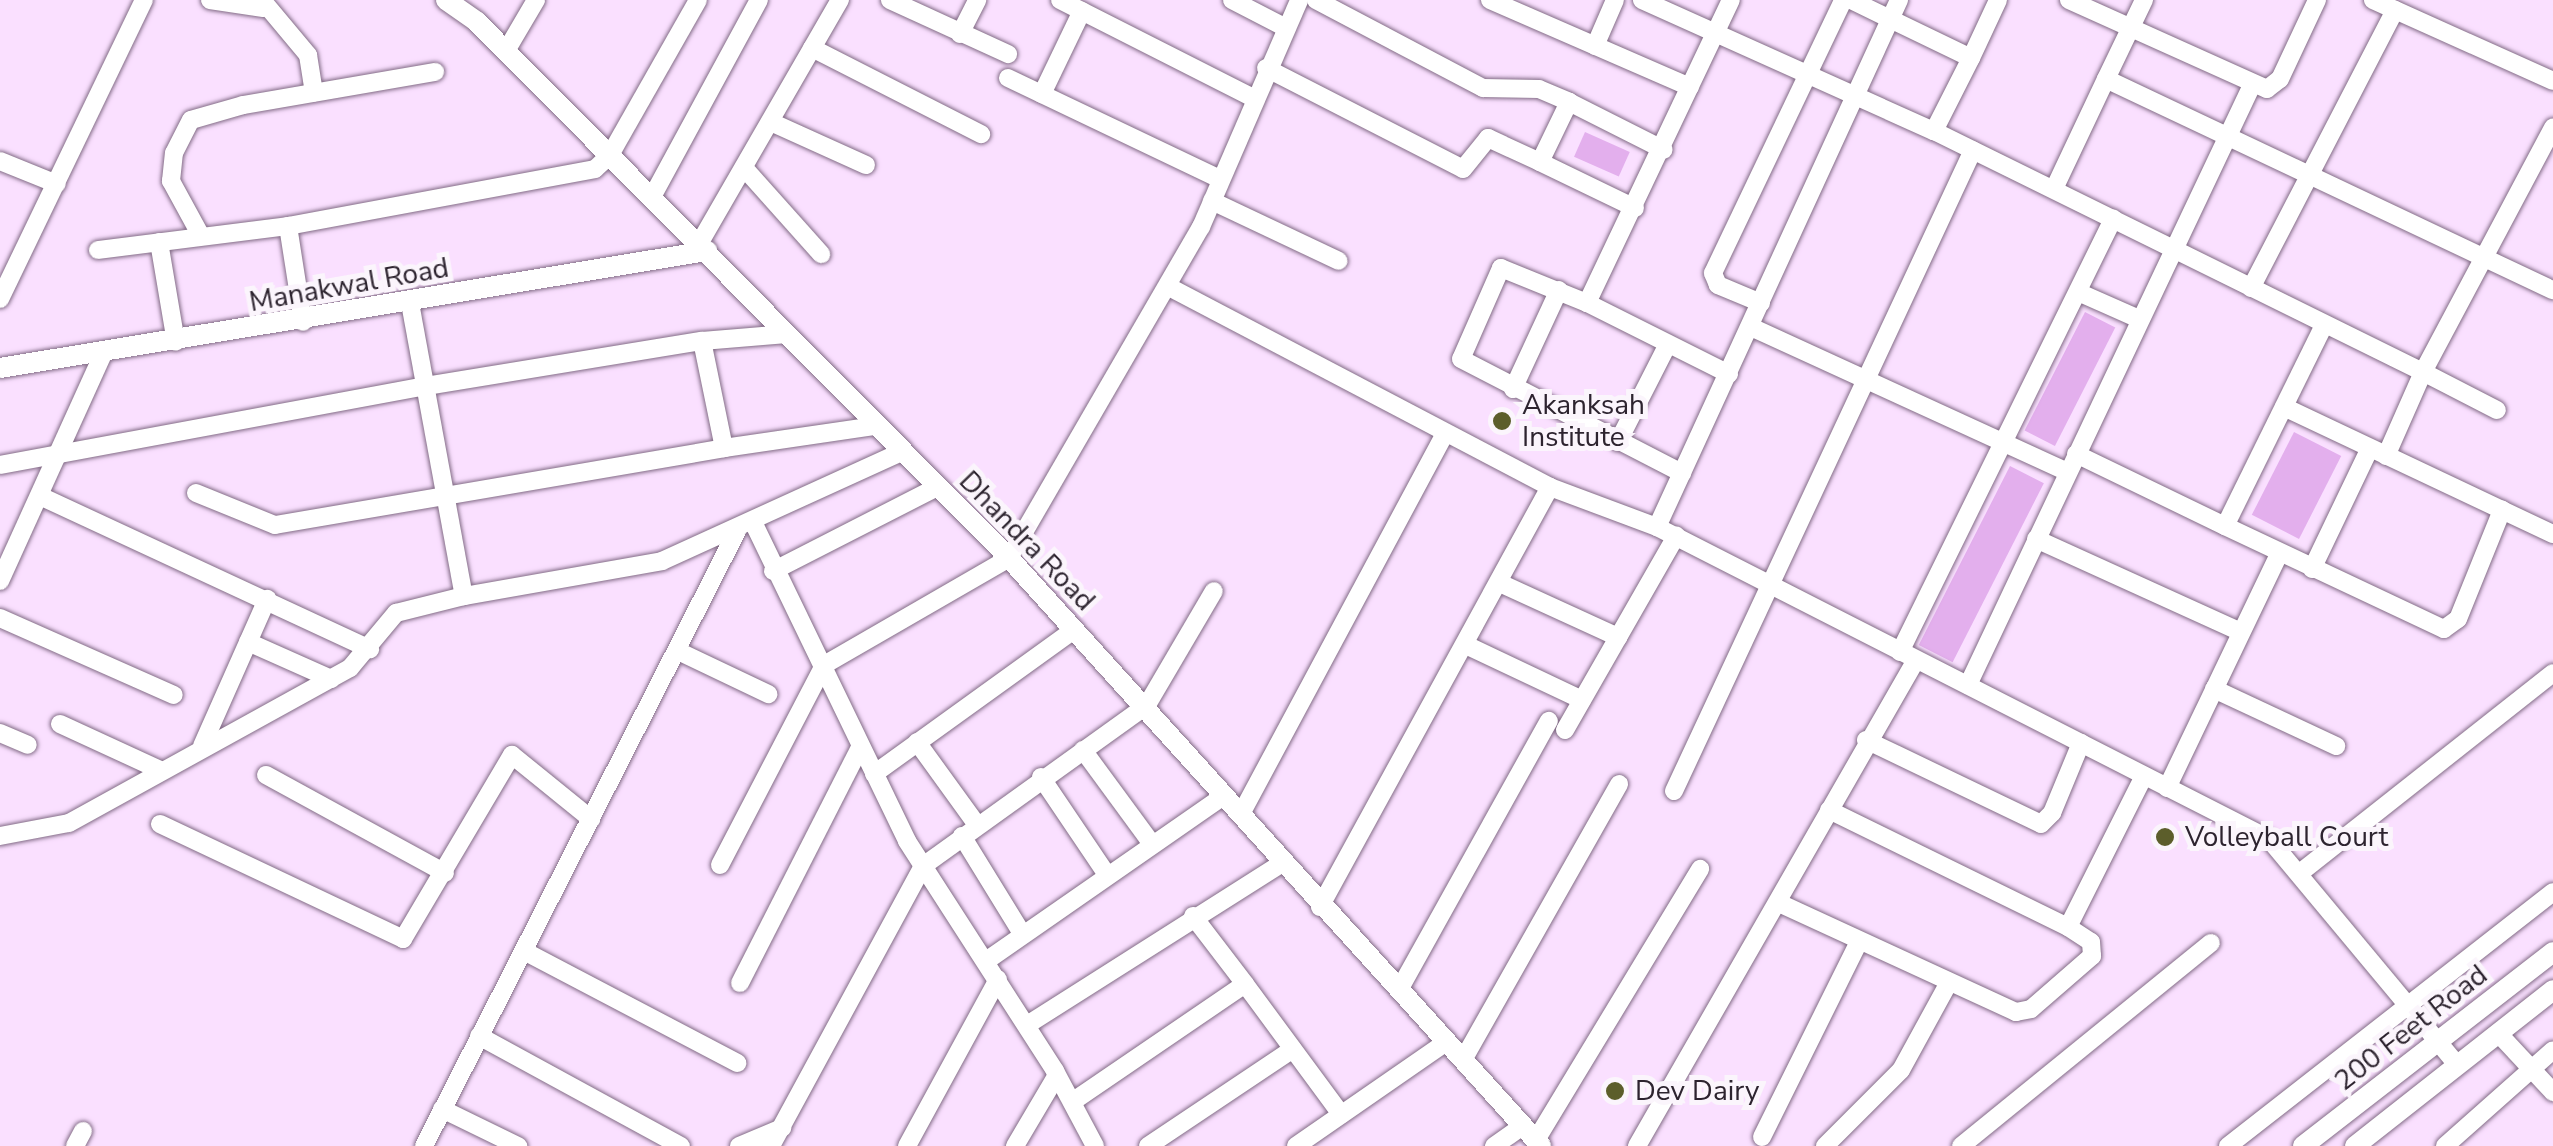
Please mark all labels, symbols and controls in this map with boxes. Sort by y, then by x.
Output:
street label: Manakwal Road [247,251,451,319]
place label: Akanksah Institute [1522,388,1645,454]
marker: Akanksah Institute [1491,410,1513,432]
street label: Dhandra Road [952,464,1102,618]
place label: Volleyball Court [2185,820,2388,854]
marker: Volleyball Court [2154,826,2176,848]
street label: 200 Feet Road [2328,958,2494,1098]
place label: Dev Dairy [1635,1074,1759,1108]
marker: Dev Dairy [1604,1080,1626,1102]

